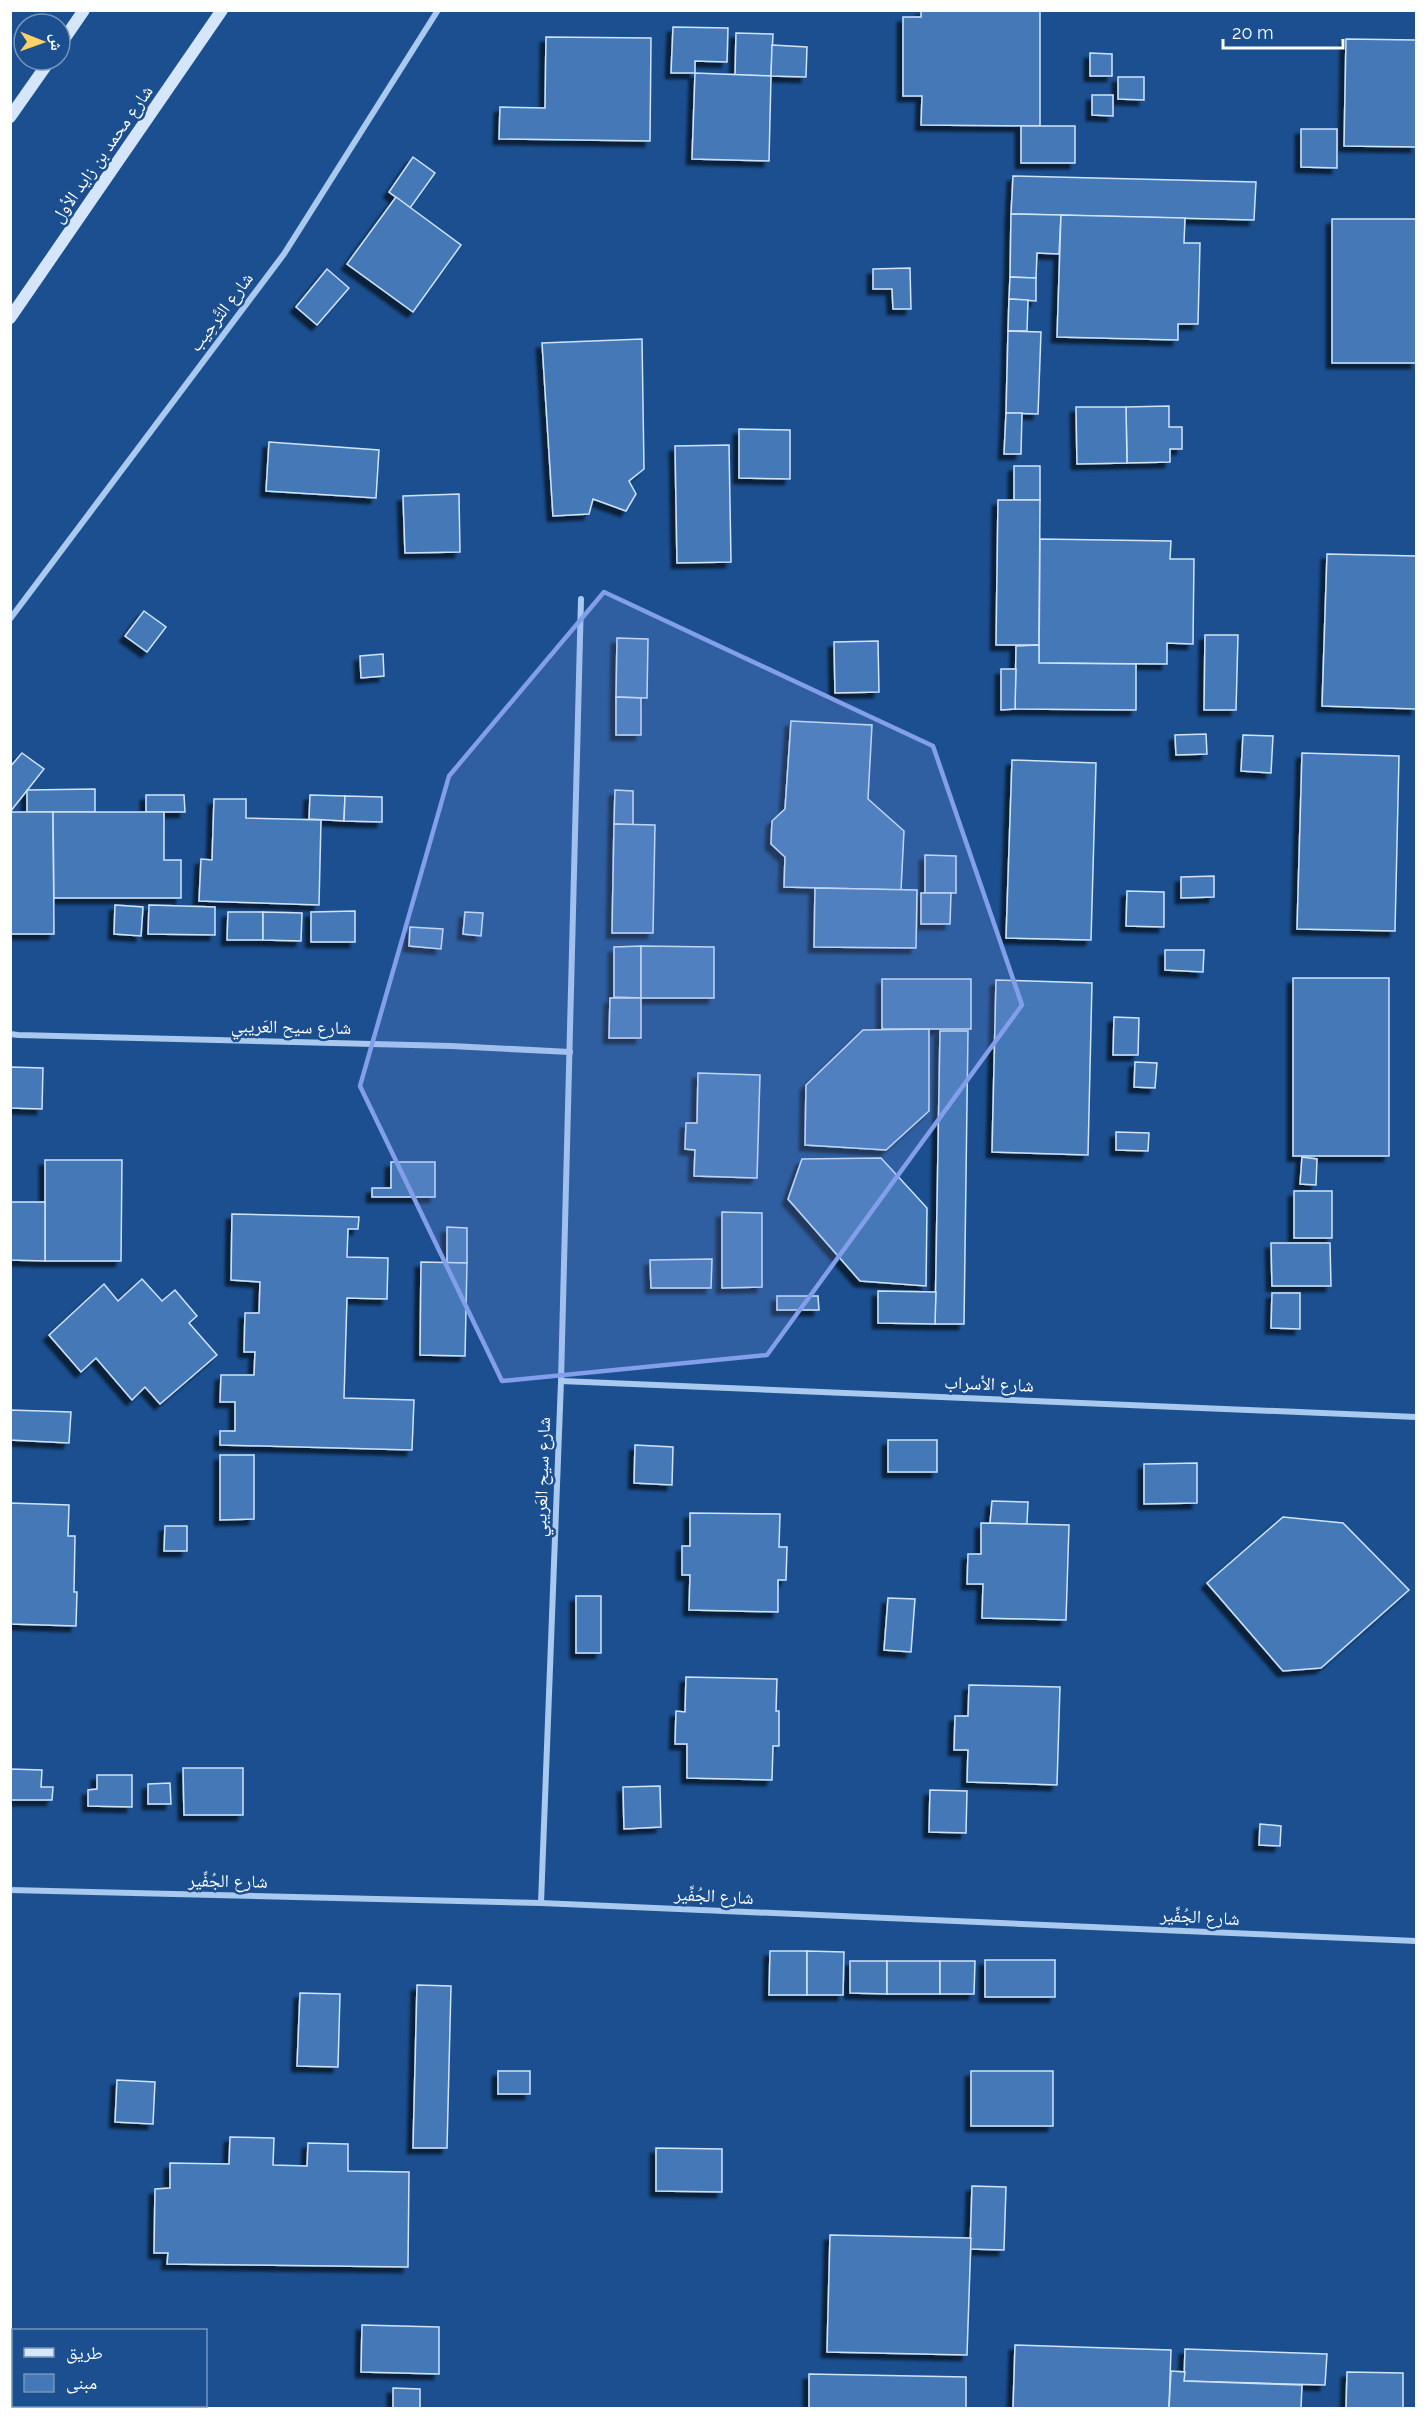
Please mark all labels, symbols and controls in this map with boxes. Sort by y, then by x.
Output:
north arrow [12,12,72,72]
scale bar [1223,12,1343,50]
text: 20 m [1232,22,1274,43]
text: ش [47,34,66,51]
street label: شارع محمد بن زايد الأول [46,81,158,227]
street label: شارع التَّرحِيب [184,268,258,356]
street label: شارع سيح العَريبي [231,1015,351,1043]
street label: شارع الأسراب [944,1371,1034,1397]
street label: شارع سيح العَريبي [529,1416,559,1538]
street label: شارع الجُفِّير [187,1869,268,1893]
street label: شارع الجُفِّير [673,1883,754,1909]
street label: شارع الجُفِّير [1159,1904,1240,1930]
legend [12,2329,207,2407]
text: طريق [66,2342,103,2364]
text: مبنى [66,2372,97,2394]

